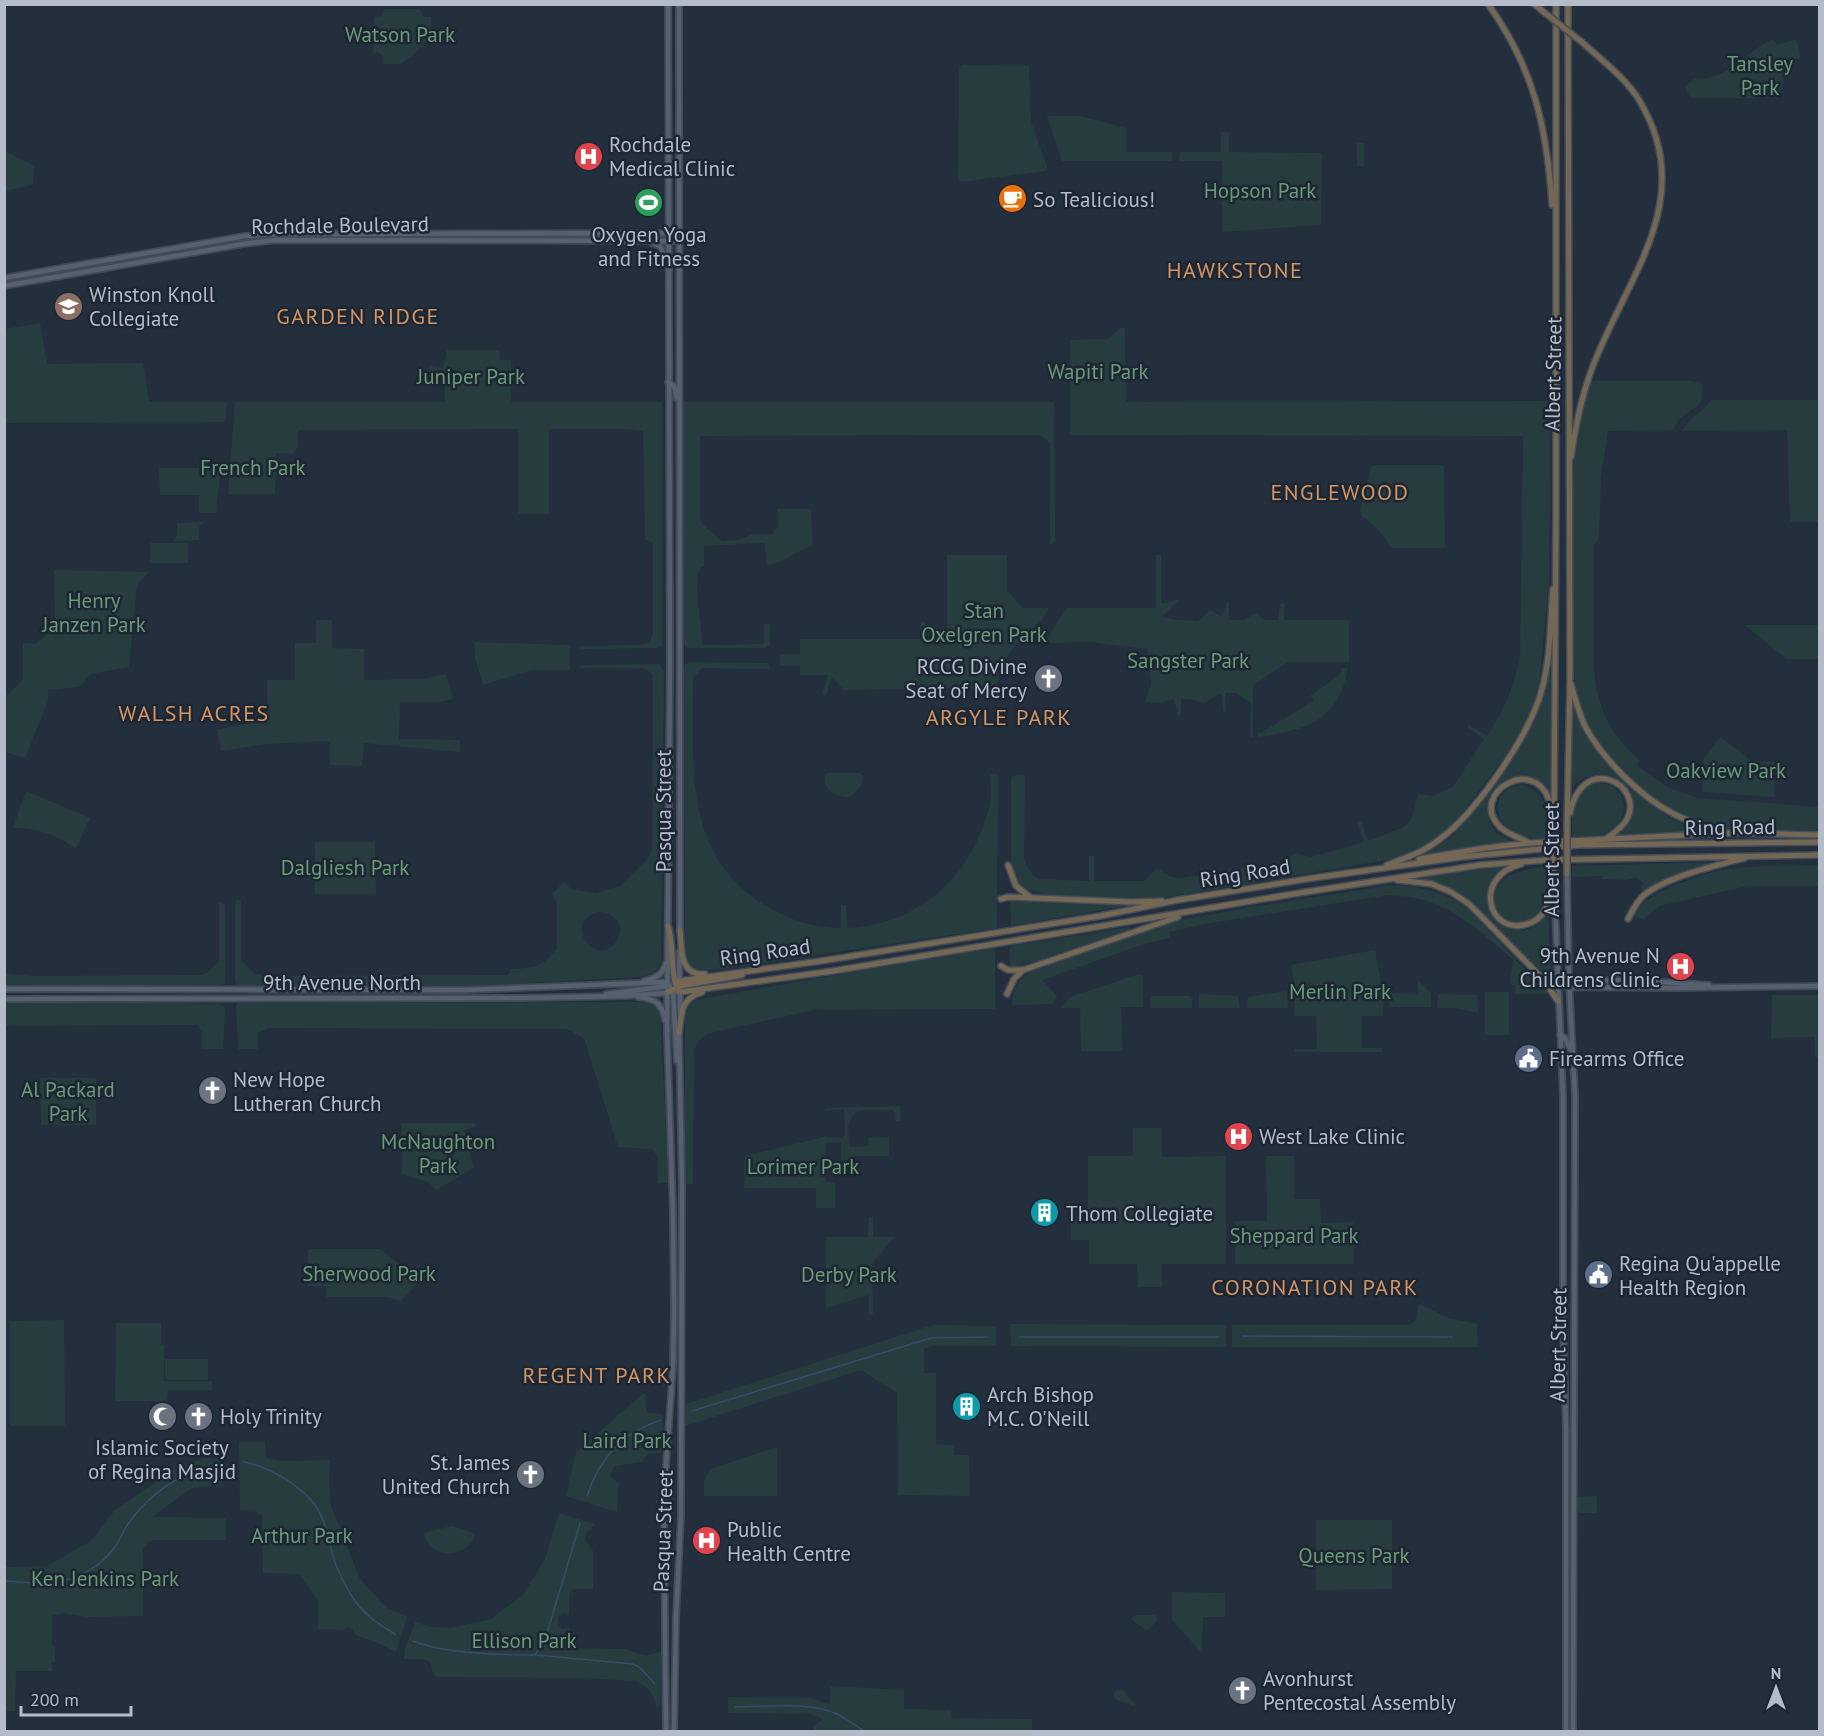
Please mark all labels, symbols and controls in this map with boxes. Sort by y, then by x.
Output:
park label: Watson Park [345,21,455,48]
park label: Tansley Park [1727,50,1793,101]
place label: Rochdale Medical Clinic [609,131,735,182]
hospital icon: Rochdale Medical Clinic [572,140,604,172]
park label: Hopson Park [1204,177,1316,204]
cafe icon: So Tealicious! [996,183,1028,215]
place label: So Tealicious! [1033,186,1155,213]
sports icon: Oxygen Yoga and Fitness [633,187,665,219]
street label: Rochdale Boulevard [251,210,429,240]
place label: Oxygen Yoga and Fitness [591,221,707,272]
district label: HAWKSTONE [1167,256,1303,284]
place label: Winston Knoll Collegiate [89,281,215,332]
school or university icon: Winston Knoll Collegiate [52,290,84,322]
district label: GARDEN RIDGE [276,302,440,330]
street label: Albert Street [1539,316,1567,432]
park label: Wapiti Park [1048,358,1148,385]
park label: Juniper Park [416,363,525,390]
park label: French Park [200,454,306,481]
district label: ENGLEWOOD [1271,478,1410,506]
park label: Henry Janzen Park [41,587,146,638]
park label: Stan Oxelgren Park [921,597,1047,648]
park label: Sangster Park [1127,647,1249,674]
place label: RCCG Divine Seat of Mercy [905,653,1027,704]
church icon: RCCG Divine Seat of Mercy [1032,662,1064,694]
district label: WALSH ACRES [118,699,270,727]
district label: ARGYLE PARK [926,703,1072,731]
street label: Pasqua Street [650,750,677,872]
park label: Oakview Park [1666,757,1786,784]
street label: Albert Street [1538,803,1565,917]
street label: Ring Road [1684,813,1776,841]
street label: Ring Road [1198,853,1292,893]
park label: Dalgliesh Park [281,854,409,881]
street label: Ring Road [718,932,812,972]
place label: 9th Avenue N Childrens Clinic [1519,942,1660,993]
hospital icon: 9th Avenue N Childrens Clinic [1665,951,1697,983]
street label: 9th Avenue North [263,969,421,996]
park label: Merlin Park [1289,978,1391,1005]
public building icon: Firearms Office [1512,1042,1544,1074]
place label: Firearms Office [1549,1045,1684,1072]
place label: New Hope Lutheran Church [233,1066,382,1117]
church icon: New Hope Lutheran Church [196,1075,228,1107]
park label: Al Packard Park [21,1076,115,1127]
hospital icon: West Lake Clinic [1222,1120,1254,1152]
place label: West Lake Clinic [1259,1123,1405,1150]
park label: McNaughton Park [381,1128,495,1179]
park label: Lorimer Park [747,1153,859,1180]
building icon: Thom Collegiate [1029,1197,1061,1229]
place label: Thom Collegiate [1066,1200,1213,1227]
park label: Sheppard Park [1229,1222,1359,1249]
place label: Regina Qu'appelle Health Region [1619,1250,1781,1301]
public building icon: Regina Qu'appelle Health Region [1582,1259,1614,1291]
park label: Sherwood Park [302,1260,436,1287]
park label: Derby Park [801,1261,897,1288]
district label: CORONATION PARK [1211,1273,1419,1301]
street label: Albert Street [1544,1287,1572,1403]
district label: REGENT PARK [523,1361,671,1389]
place label: Arch Bishop M.C. O'Neill [987,1381,1094,1432]
building icon: Arch Bishop M.C. O'Neill [950,1390,982,1422]
mosque icon: Islamic Society of Regina Masjid [146,1400,178,1432]
church icon: Holy Trinity [183,1400,215,1432]
place label: Holy Trinity [220,1403,322,1430]
park label: Laird Park [582,1427,672,1454]
place label: Islamic Society of Regina Masjid [88,1434,236,1485]
place label: St. James United Church [382,1449,510,1500]
church icon: St. James United Church [515,1458,547,1490]
street label: Pasqua Street [647,1469,679,1593]
place label: Public Health Centre [727,1516,851,1567]
park label: Arthur Park [251,1522,353,1549]
hospital icon: Public Health Centre [690,1525,722,1557]
park label: Queens Park [1298,1542,1410,1569]
park label: Ken Jenkins Park [31,1565,179,1592]
park label: Ellison Park [472,1627,576,1654]
north arrow [1746,1658,1806,1718]
text: N [1771,1663,1781,1683]
place label: Avonhurst Pentecostal Assembly [1263,1665,1456,1716]
church icon: Avonhurst Pentecostal Assembly [1226,1674,1258,1706]
scale bar [21,1679,130,1717]
text: 200 m [30,1688,79,1711]

